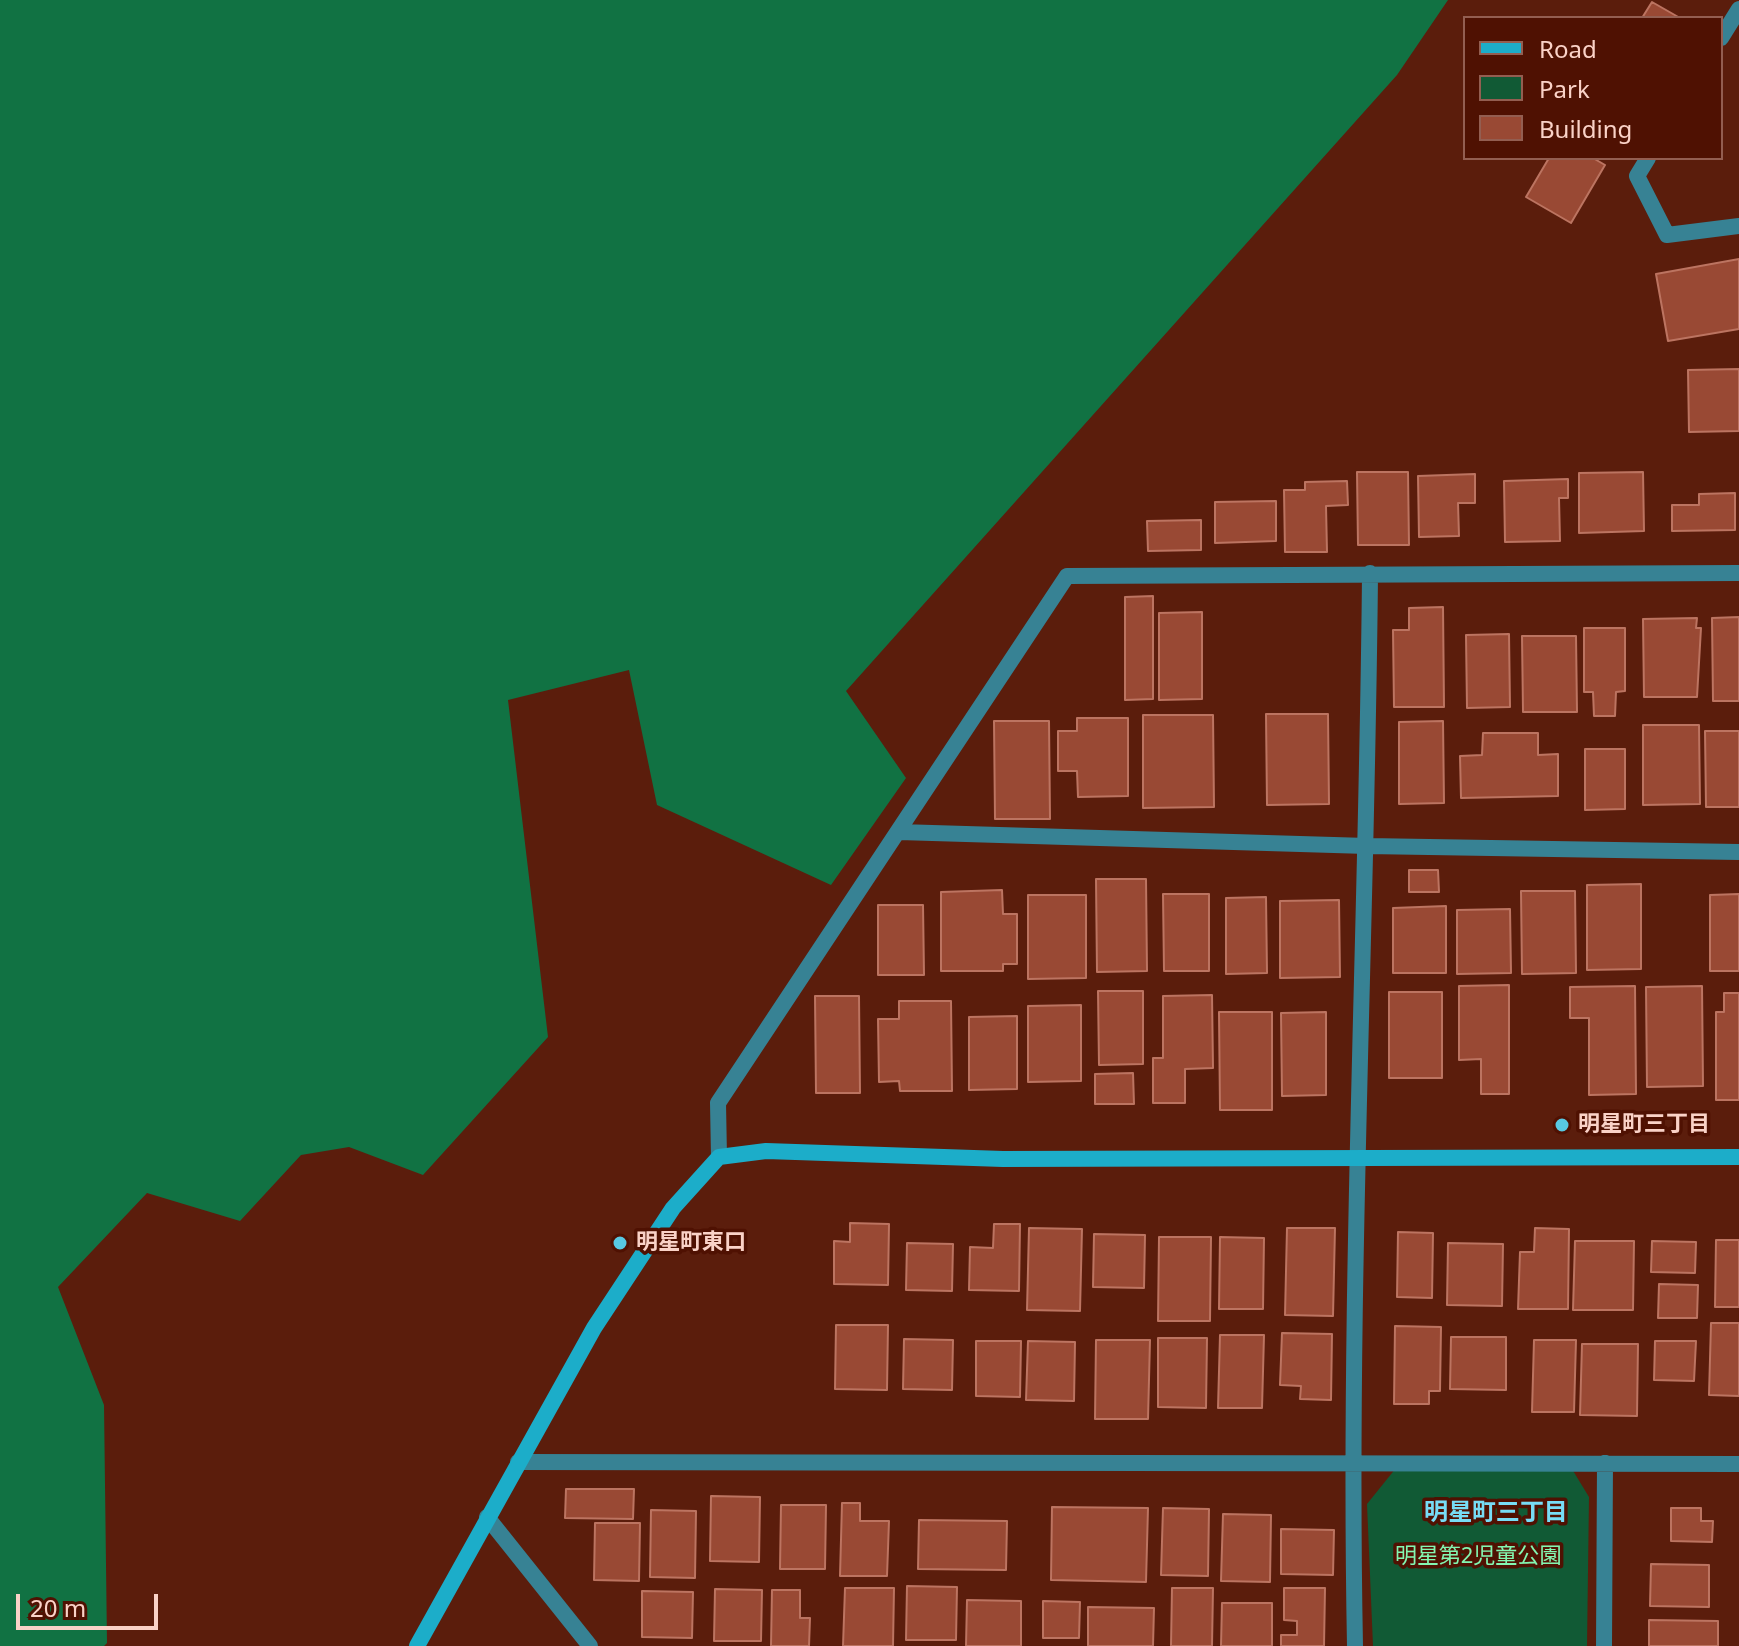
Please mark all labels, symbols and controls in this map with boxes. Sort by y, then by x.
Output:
legend [1463,16,1723,160]
text: Road [1539,32,1597,65]
text: Park [1539,72,1590,105]
text: Building [1539,112,1632,145]
place label: 明星町三丁目 [1578,1112,1710,1138]
marker: 明星町三丁目 [1553,1116,1571,1134]
place label: 明星町東口 [636,1230,746,1256]
marker: 明星町東口 [611,1234,629,1252]
district label: 明星町三丁目 [1424,1499,1568,1527]
park label: 明星第2児童公園 [1395,1544,1561,1570]
scale bar [20,1578,162,1628]
text: 20 m [30,1591,86,1624]

